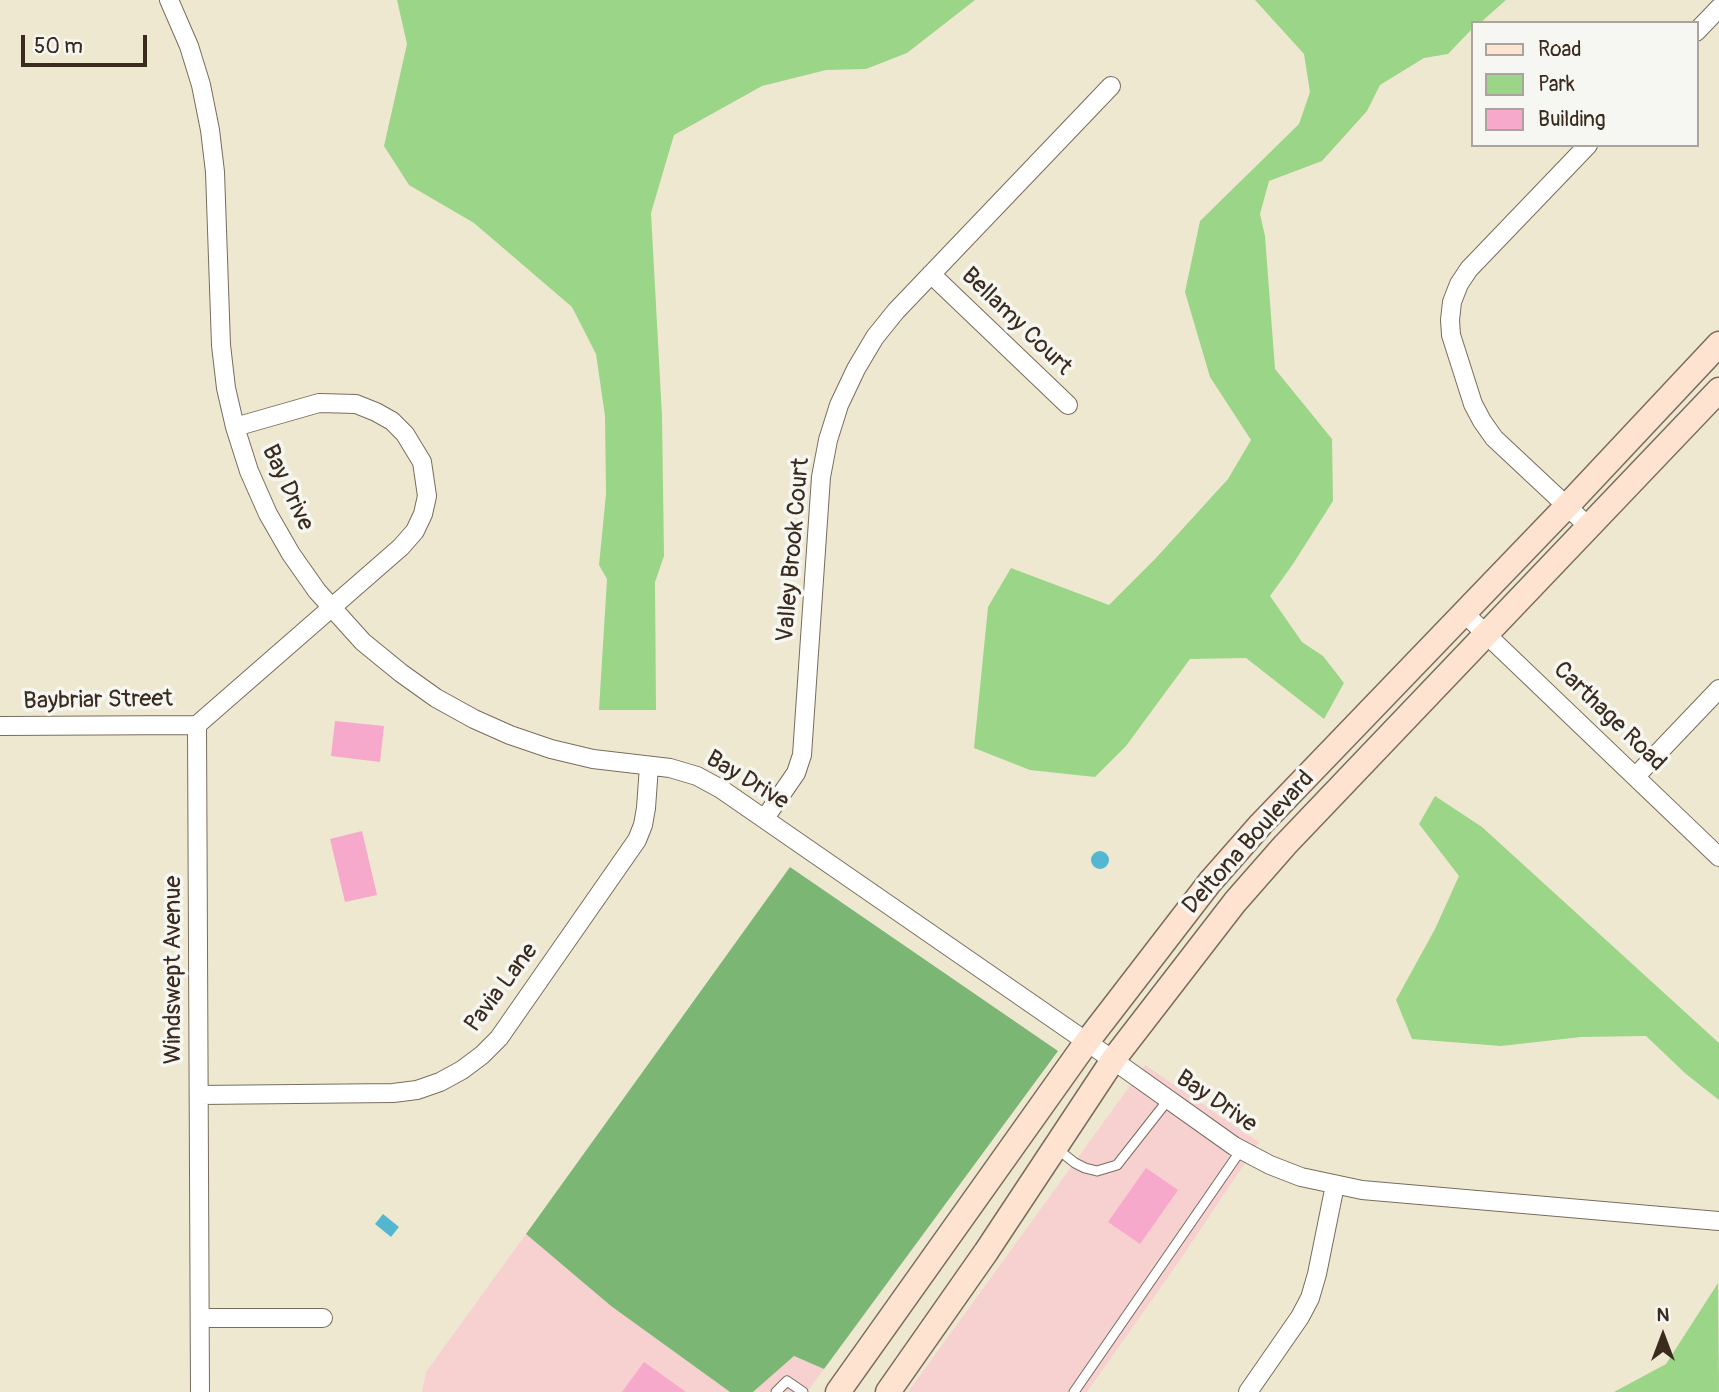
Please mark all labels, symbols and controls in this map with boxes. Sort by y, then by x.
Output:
scale bar [24,21,150,65]
legend [1470,21,1698,147]
text: 50 m [34,33,83,60]
text: Road [1538,36,1582,63]
text: Park [1538,71,1575,98]
text: Building [1538,106,1605,133]
street label: Bellamy Court [955,262,1077,382]
street label: Bay Drive [255,440,319,536]
street label: Valley Brook Court [772,457,816,643]
street label: Carthage Road [1547,656,1671,778]
street label: Baybriar Street [23,685,173,717]
street label: Bay Drive [700,745,794,817]
street label: Deltona Boulevard [1177,765,1321,921]
street label: Windswept Avenue [160,876,188,1064]
street label: Pavia Lane [459,938,545,1038]
street label: Bay Drive [1170,1064,1262,1140]
north arrow [1628,1301,1698,1371]
text: N [1657,1303,1669,1327]

